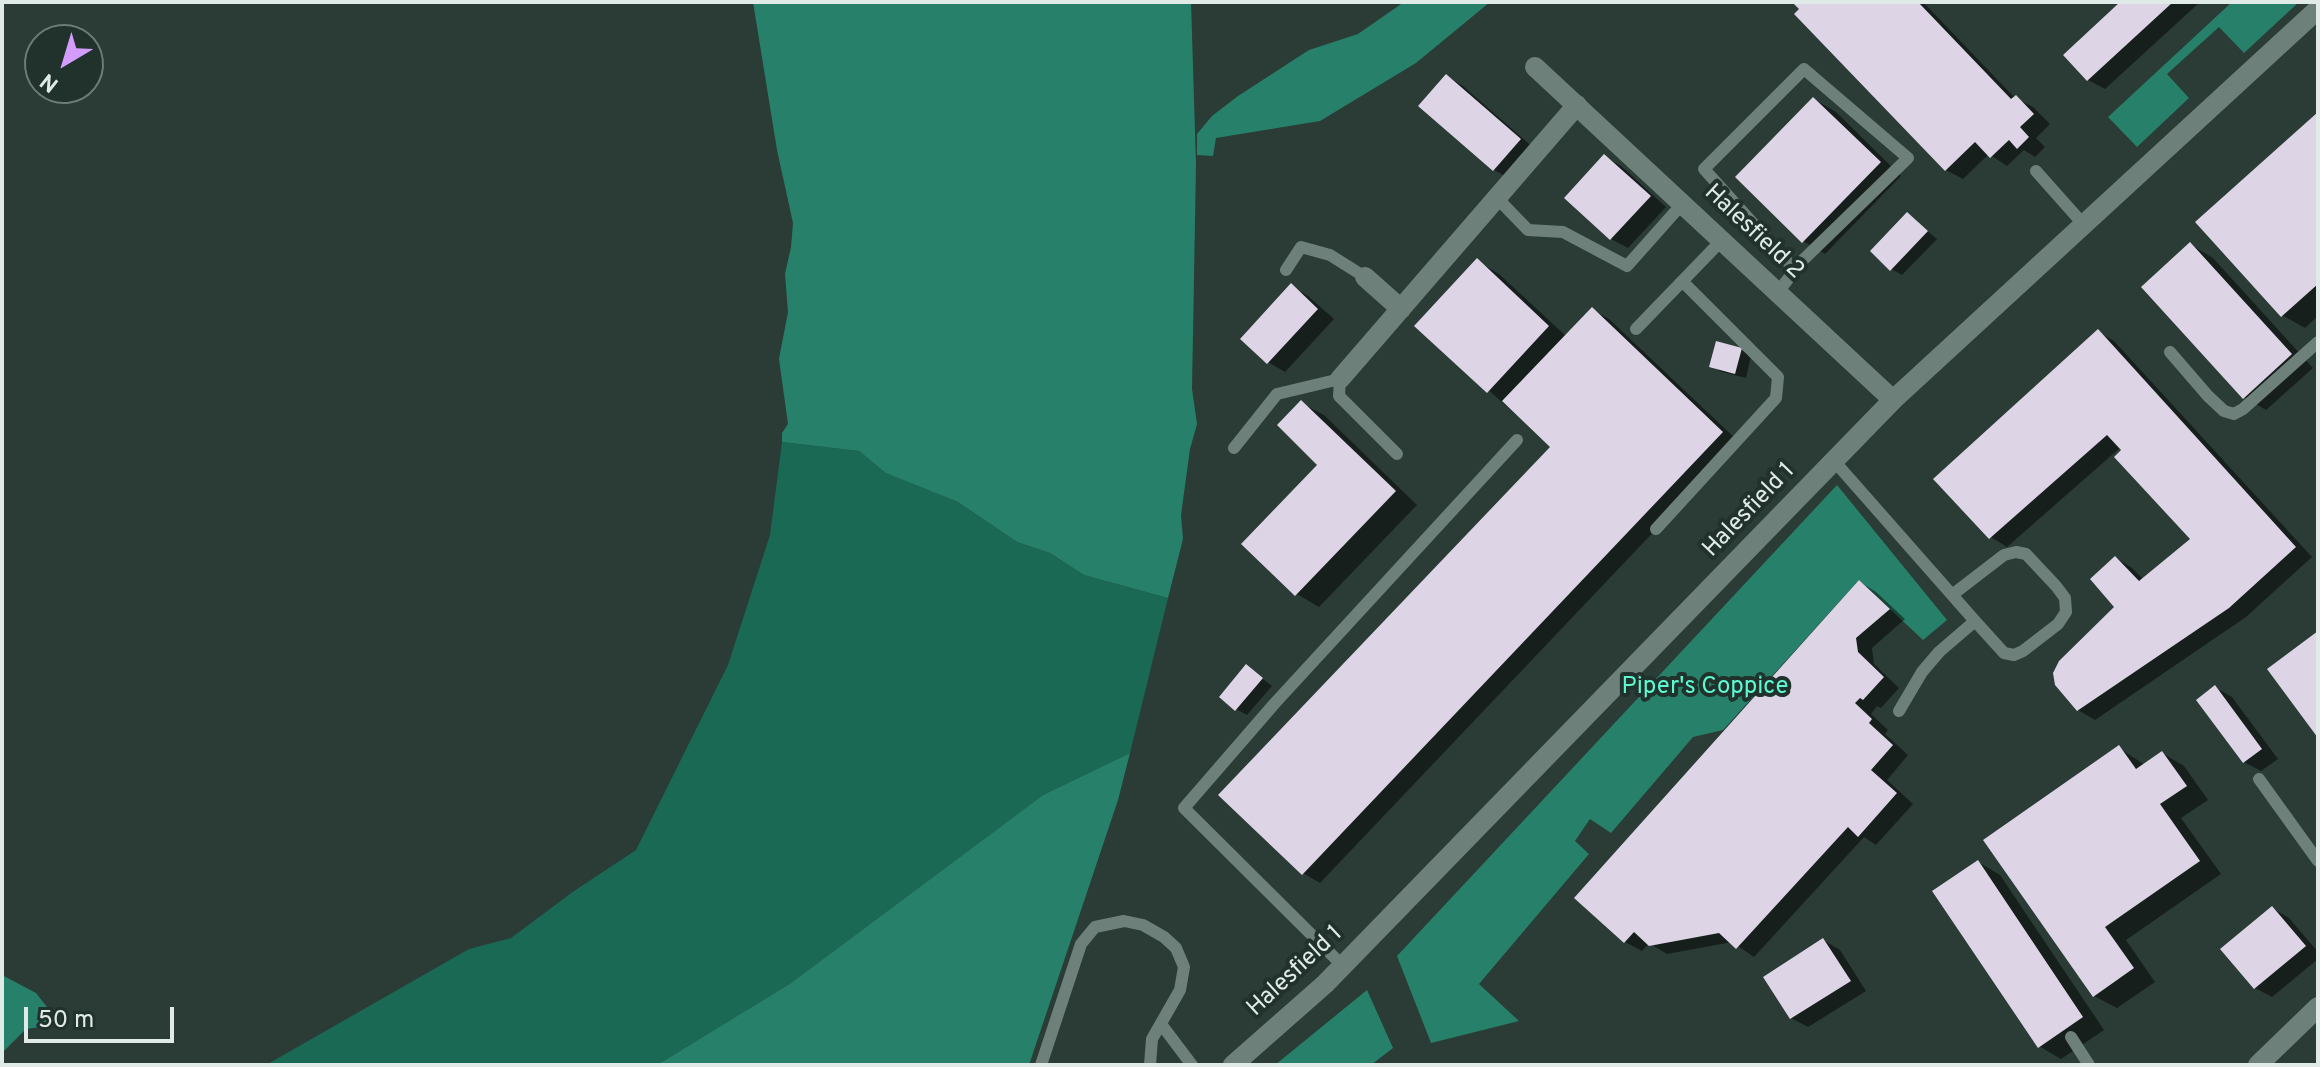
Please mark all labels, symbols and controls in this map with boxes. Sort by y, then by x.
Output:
north arrow [24,24,104,104]
text: N [36,66,65,97]
street label: Halesfield 2 [1697,180,1809,286]
street label: Halesfield 1 [1698,458,1802,564]
park label: Piper's Coppice [1622,674,1788,702]
street label: Halesfield 1 [1242,921,1350,1023]
scale bar [28,991,178,1041]
text: 50 m [38,1006,94,1036]

